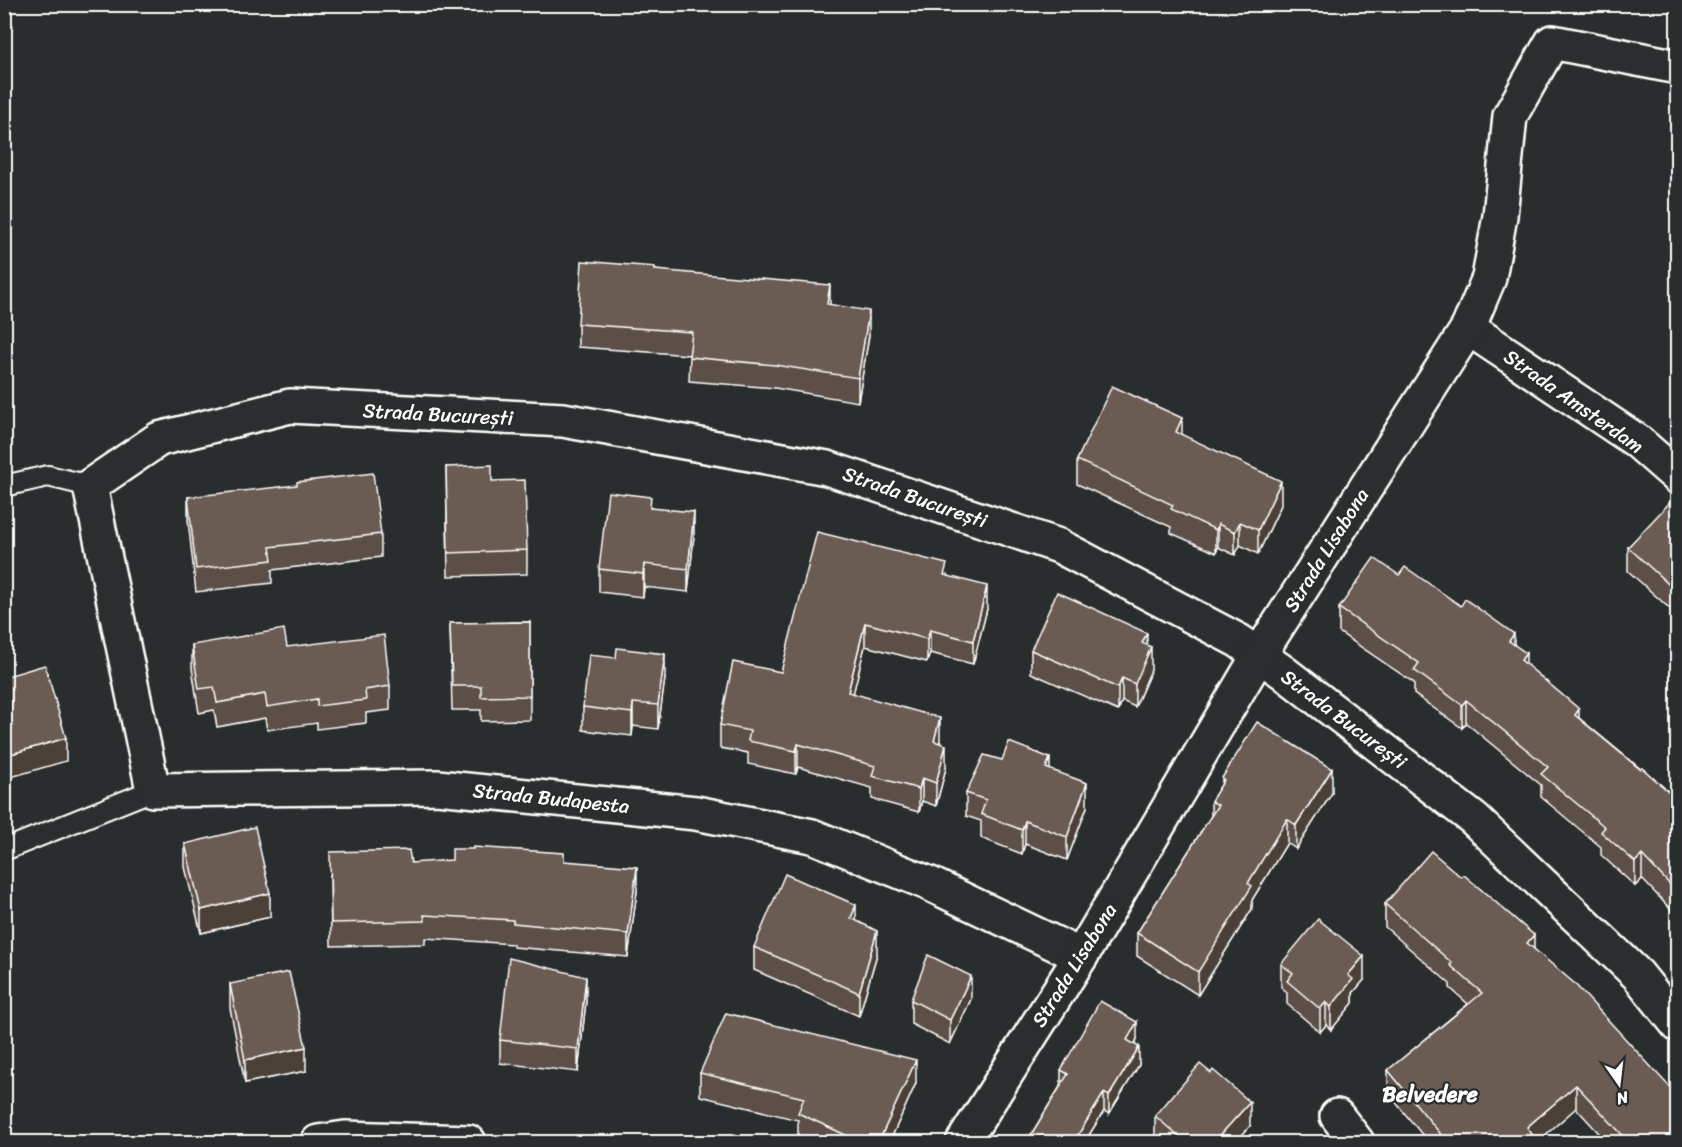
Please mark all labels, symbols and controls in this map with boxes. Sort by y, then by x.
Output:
street label: Strada Amsterdam [1496,340,1651,463]
street label: Strada București [362,393,515,436]
street label: Strada București [838,456,992,539]
street label: Strada Lisabona [1274,481,1379,619]
street label: Strada București [1273,660,1415,779]
street label: Strada Budapesta [471,773,631,824]
street label: Strada Lisabona [1022,896,1127,1034]
north arrow [1589,1054,1649,1114]
district label: Belvedere [1382,1075,1478,1114]
text: N [1613,1082,1632,1114]

